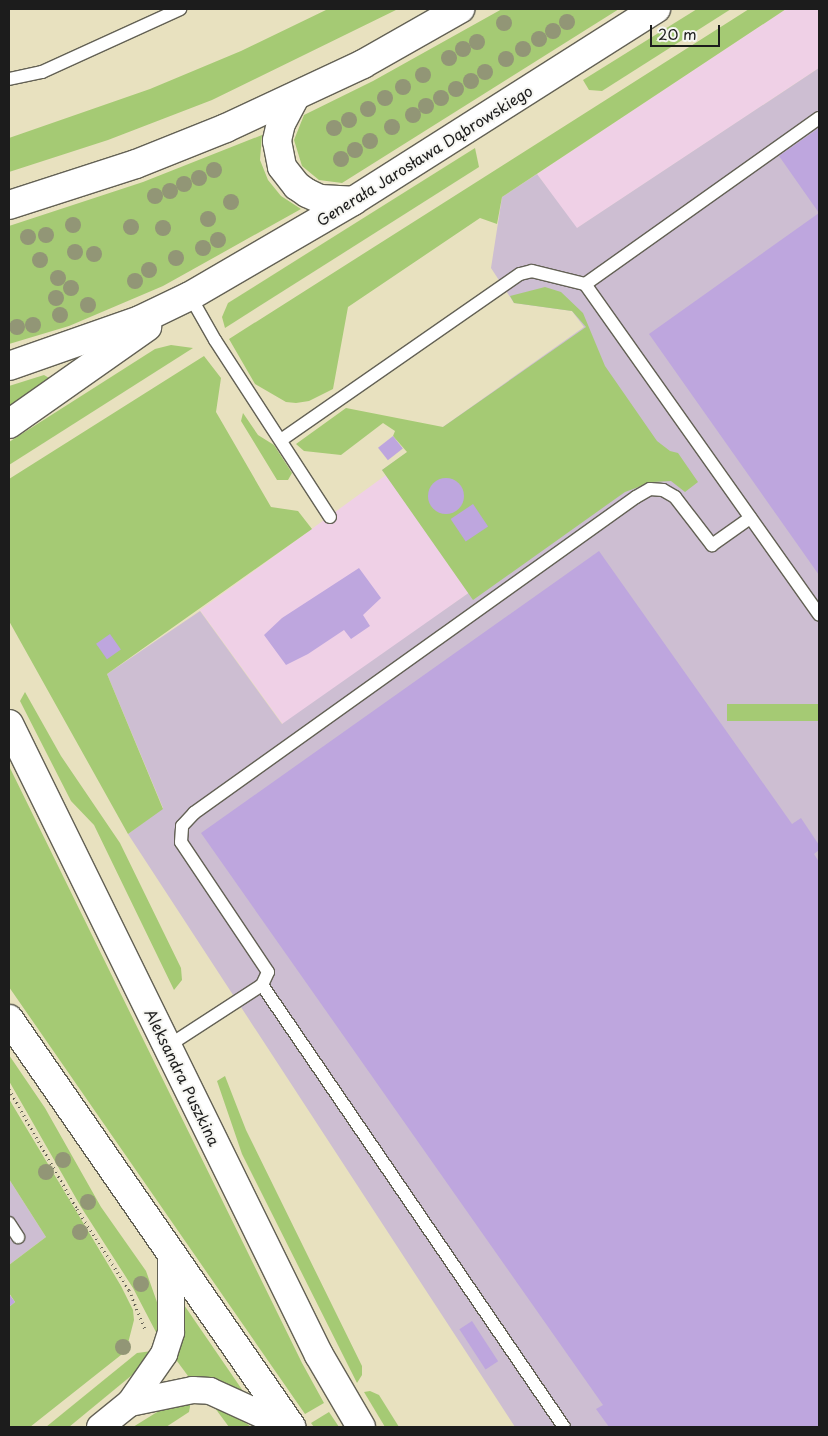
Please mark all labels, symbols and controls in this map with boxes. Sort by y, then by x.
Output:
scale bar [653,15,723,47]
text: 20 m [658,22,697,45]
street label: Generała Jarosława Dąbrowskiego [313,81,535,229]
street label: Aleksandra Puszkina [142,1005,224,1149]

